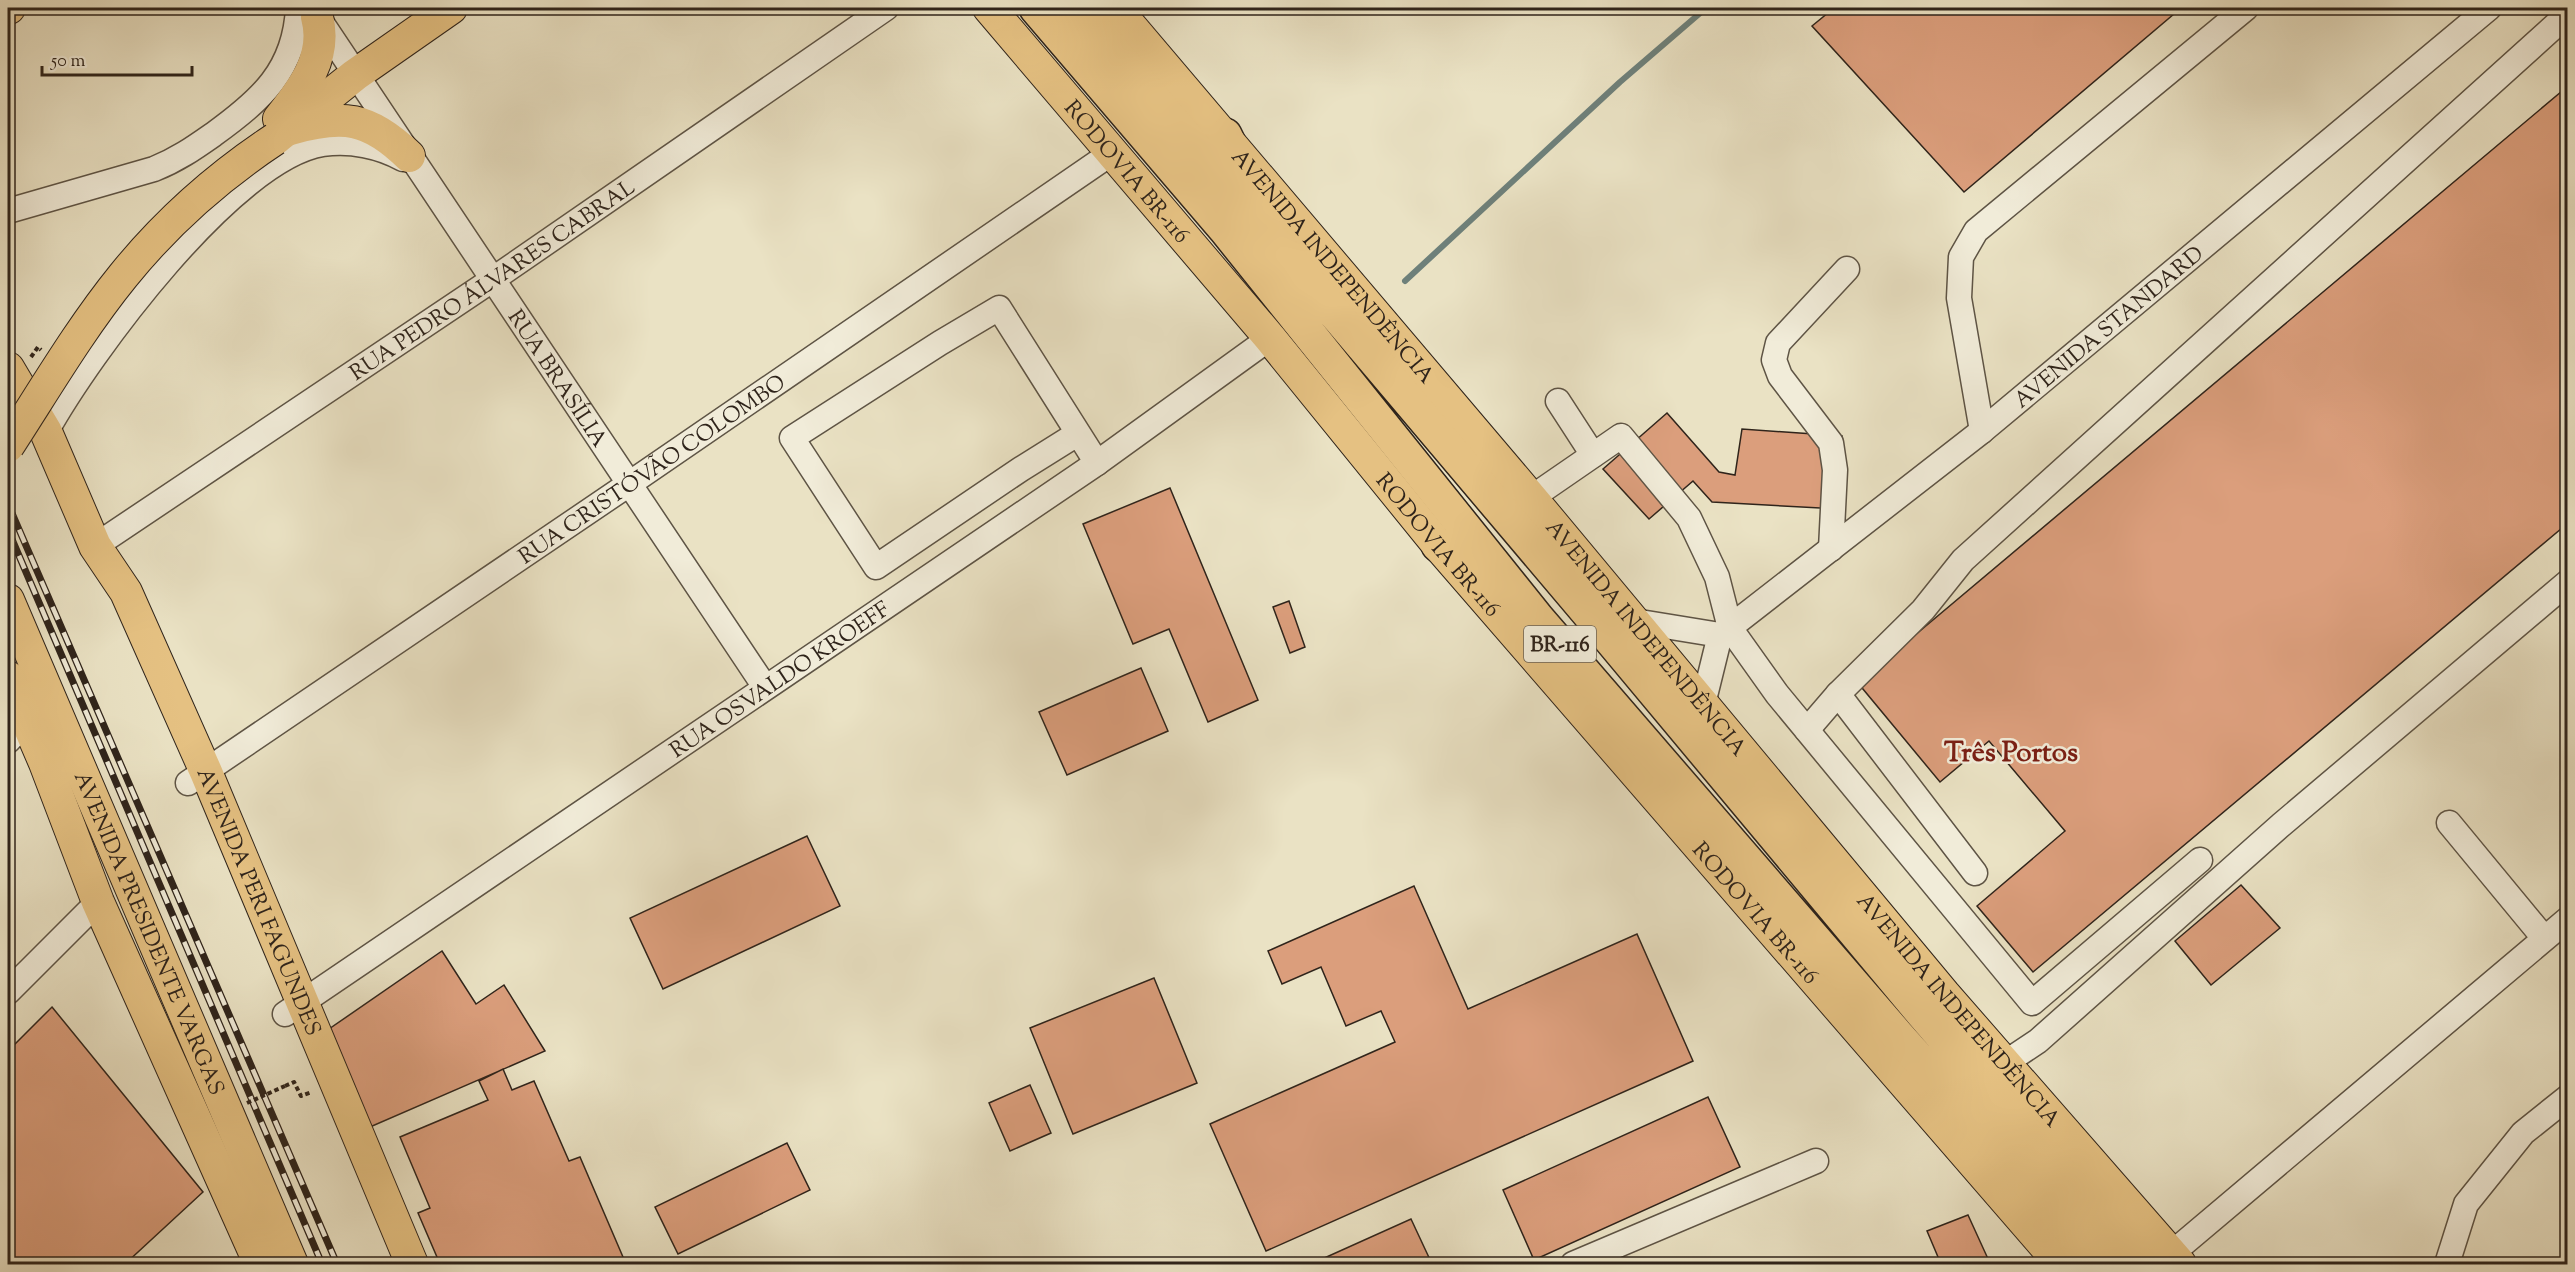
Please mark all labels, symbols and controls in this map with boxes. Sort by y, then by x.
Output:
scale bar [42,39,192,77]
text: 50 m [50,49,86,75]
street label: RODOVIA BR-116 [1055,94,1196,252]
street label: AVENIDA INDEPENDÊNCIA [1222,143,1441,392]
street label: RUA PEDRO ÁLVARES CABRAL [344,173,642,390]
street label: AVENIDA STANDARD [2008,239,2212,417]
street label: RUA BRASÍLIA [498,304,614,455]
street label: RUA CRISTÓVÃO COLOMBO [513,368,793,574]
street label: RODOVIA BR-116 [1367,467,1507,625]
street label: AVENIDA INDEPENDÊNCIA [1537,514,1753,765]
street label: RUA OSVALDO KROEFF [664,595,897,767]
road number: BR-116 [1524,626,1596,662]
district label: Três Portos [1944,734,2078,774]
street label: AVENIDA PERI FAGUNDES [187,763,328,1041]
street label: AVENIDA PRESIDENTE VARGAS [64,767,231,1101]
street label: RODOVIA BR-116 [1683,836,1825,993]
street label: AVENIDA INDEPENDÊNCIA [1848,887,2067,1136]

